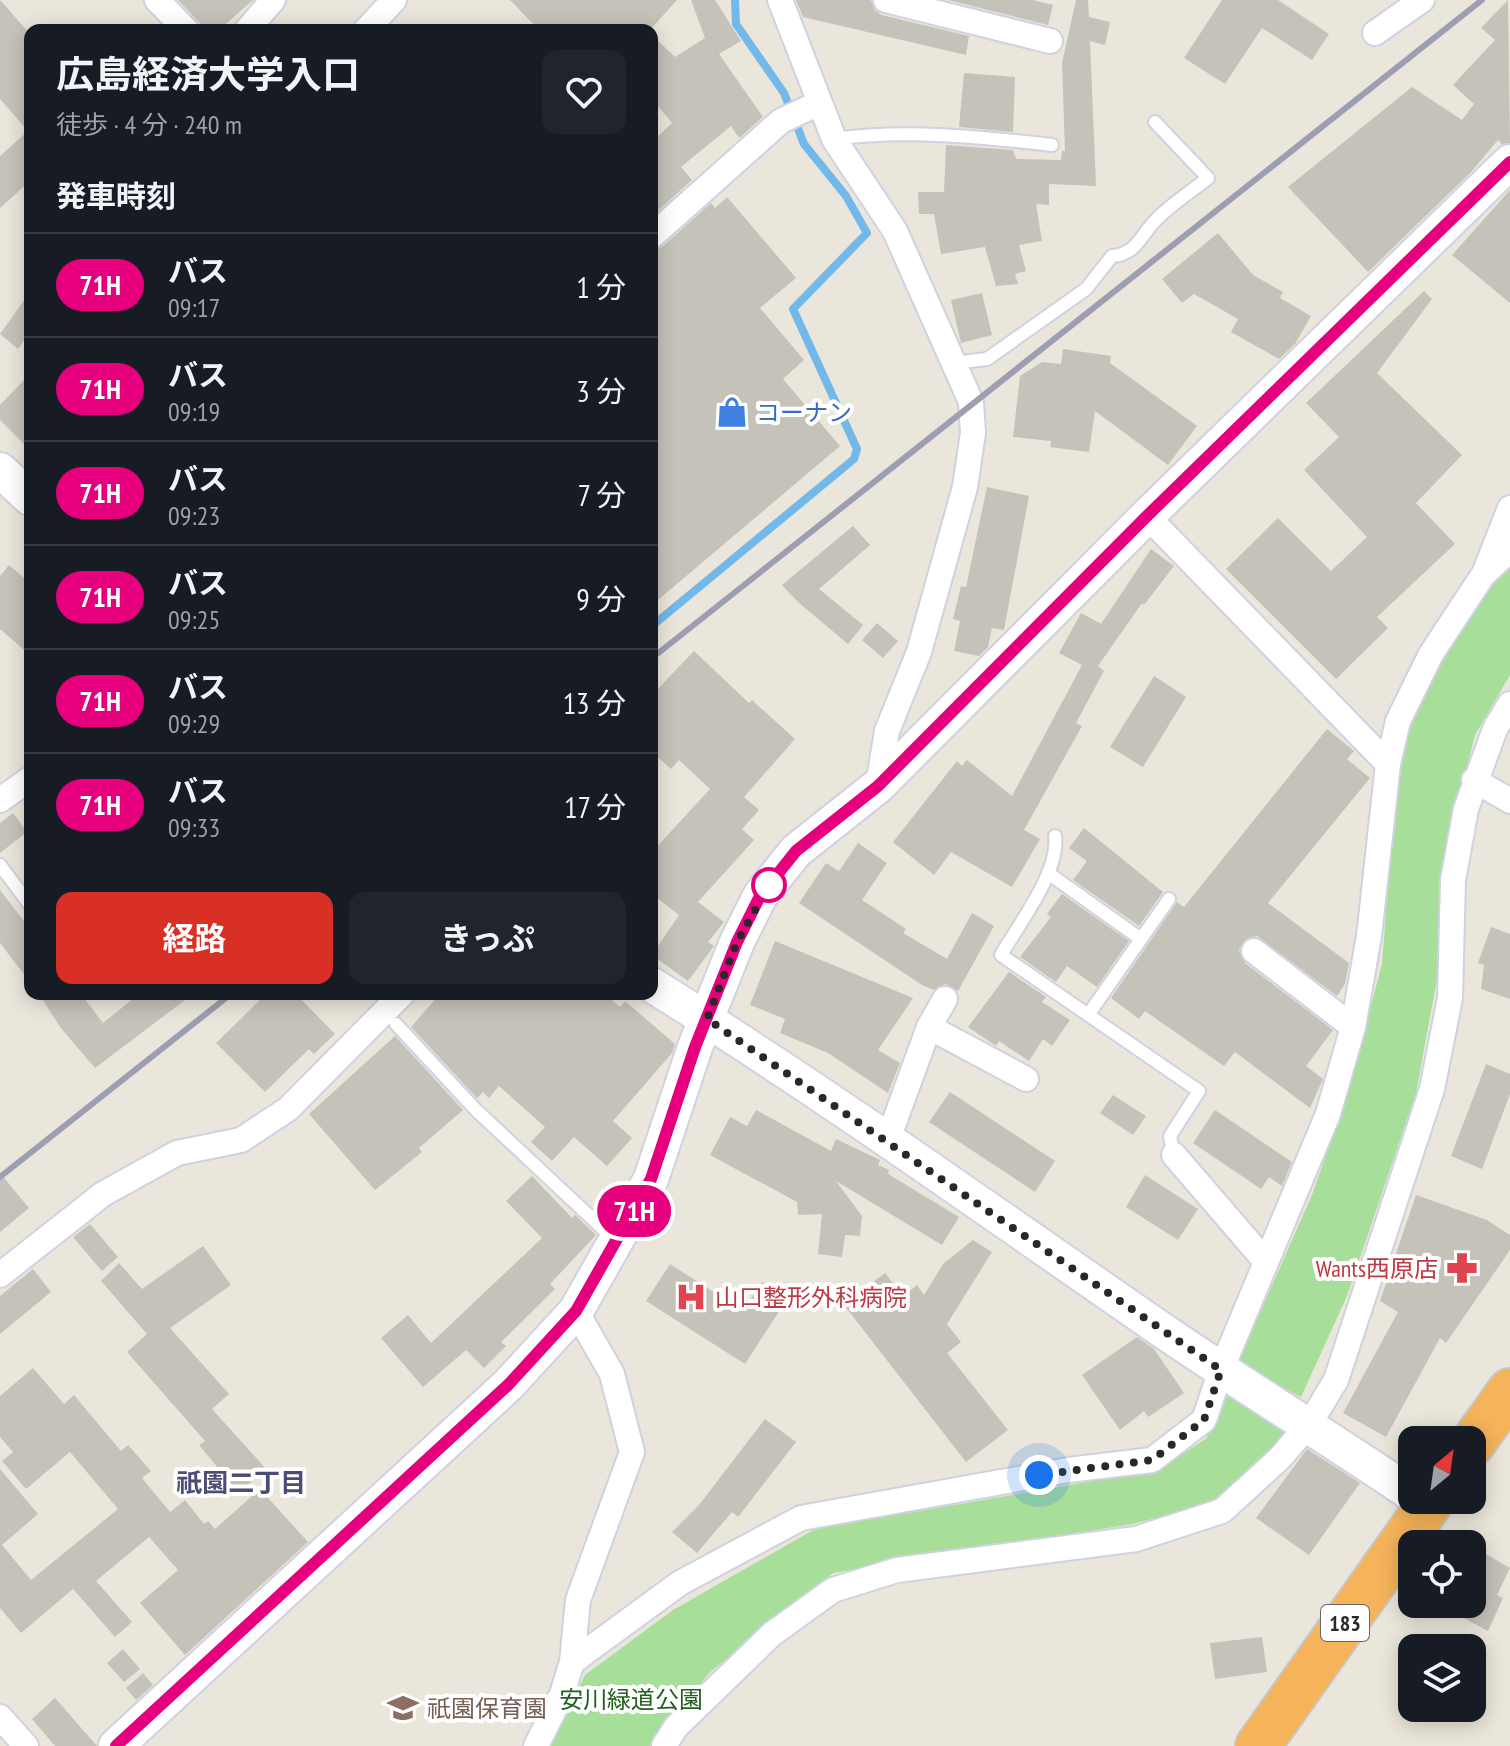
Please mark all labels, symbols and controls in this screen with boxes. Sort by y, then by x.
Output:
text: 広島経済大学入口 [56,49,360,98]
button: heart [542,50,626,134]
text: 徒歩 · 4 分 · 240 m [56,108,242,141]
text: 発車時刻 [56,176,176,215]
text: バス [168,251,228,290]
text: 71H [79,266,121,303]
text: 1 分 [576,267,626,306]
text: 09:17 [168,291,220,324]
text: バス [168,355,228,394]
text: 71H [79,370,121,407]
text: 3 分 [576,371,626,410]
text: 09:19 [168,395,220,428]
shop icon: コーナン [715,395,749,429]
place label: コーナン [756,397,852,428]
text: バス [168,459,228,498]
text: 71H [79,474,121,511]
text: 7 分 [577,475,626,514]
text: 09:23 [168,499,220,532]
text: バス [168,563,228,602]
text: 71H [79,578,121,615]
text: 9 分 [576,579,626,618]
text: 09:25 [168,603,220,636]
text: バス [168,667,228,706]
text: 71H [79,682,121,719]
text: 13 分 [563,683,626,722]
text: 09:29 [168,707,220,740]
text: バス [168,771,228,810]
text: 71H [79,786,121,823]
text: 17 分 [564,787,626,826]
text: 09:33 [168,811,220,844]
unlabelled marker [752,868,786,902]
button: 経路 [56,892,333,984]
button: きっぷ [349,892,626,984]
line badge: 71H [588,1185,680,1237]
text: 71H [613,1192,655,1229]
pharmacy icon: Wants西原店 [1445,1251,1479,1285]
place label: Wants西原店 [1316,1253,1438,1284]
hospital icon: 山口整形外科病院 [674,1280,708,1314]
place label: 山口整形外科病院 [715,1282,907,1313]
north arrow [1398,1426,1486,1514]
map controls [1398,1426,1486,1722]
your location [1019,1455,1059,1495]
district label: 祇園二丁目 [176,1466,306,1499]
button: locate [1398,1530,1486,1618]
road number: 183 [1321,1605,1369,1641]
button: layers [1398,1634,1486,1722]
park label: 安川緑道公園 [559,1684,703,1715]
school or university icon: 祇園保育園 [386,1691,420,1725]
place label: 祇園保育園 [427,1693,547,1724]

